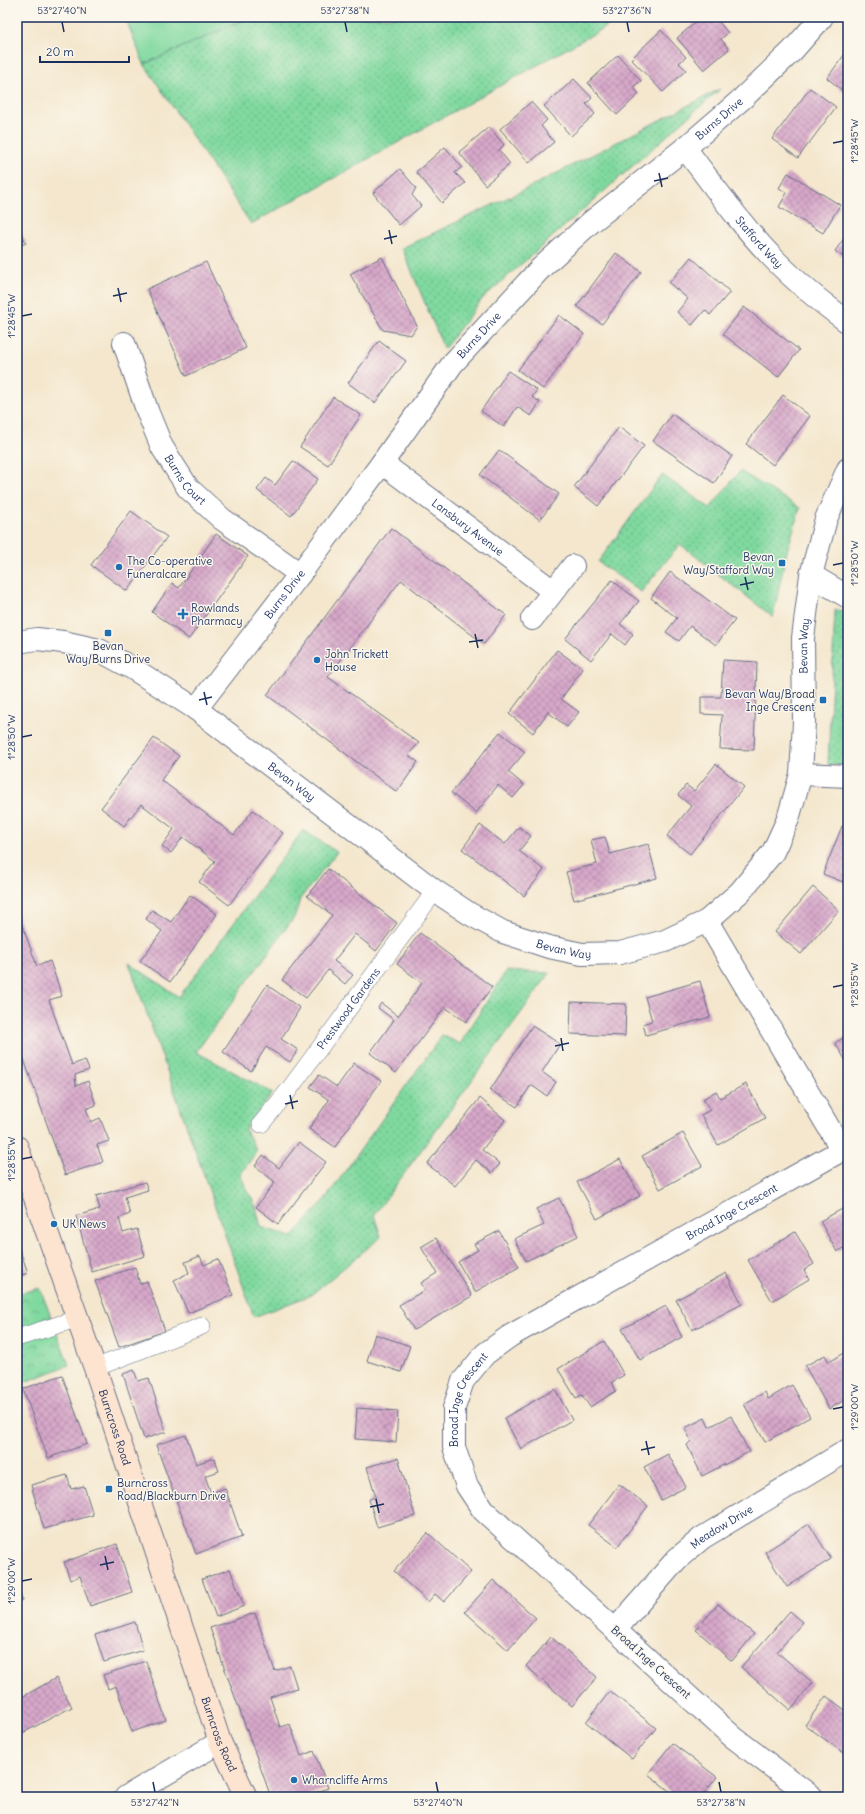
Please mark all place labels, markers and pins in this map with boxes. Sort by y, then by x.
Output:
place label: Bevan Way/Stafford Way [683,550,774,577]
place label: The Co-operative Funeralcare [127,554,212,581]
marker: Bevan Way/Stafford Way [777,558,787,568]
marker: The Co-operative Funeralcare [114,562,124,572]
place label: Rowlands Pharmacy [191,601,242,628]
marker: Rowlands Pharmacy [178,609,188,619]
marker: Bevan Way/Burns Drive [103,628,113,638]
place label: Bevan Way/Burns Drive [66,639,150,666]
place label: John Trickett House [325,647,389,674]
marker: John Trickett House [312,655,322,665]
place label: Bevan Way/Broad Inge Crescent [725,687,816,714]
marker: Bevan Way/Broad Inge Crescent [818,695,828,705]
place label: UK News [62,1217,106,1231]
marker: UK News [49,1219,59,1229]
place label: Burncross Road/Blackburn Drive [117,1476,226,1503]
marker: Burncross Road/Blackburn Drive [104,1484,114,1494]
place label: Wharncliffe Arms [302,1773,388,1787]
marker: Wharncliffe Arms [289,1775,299,1785]

